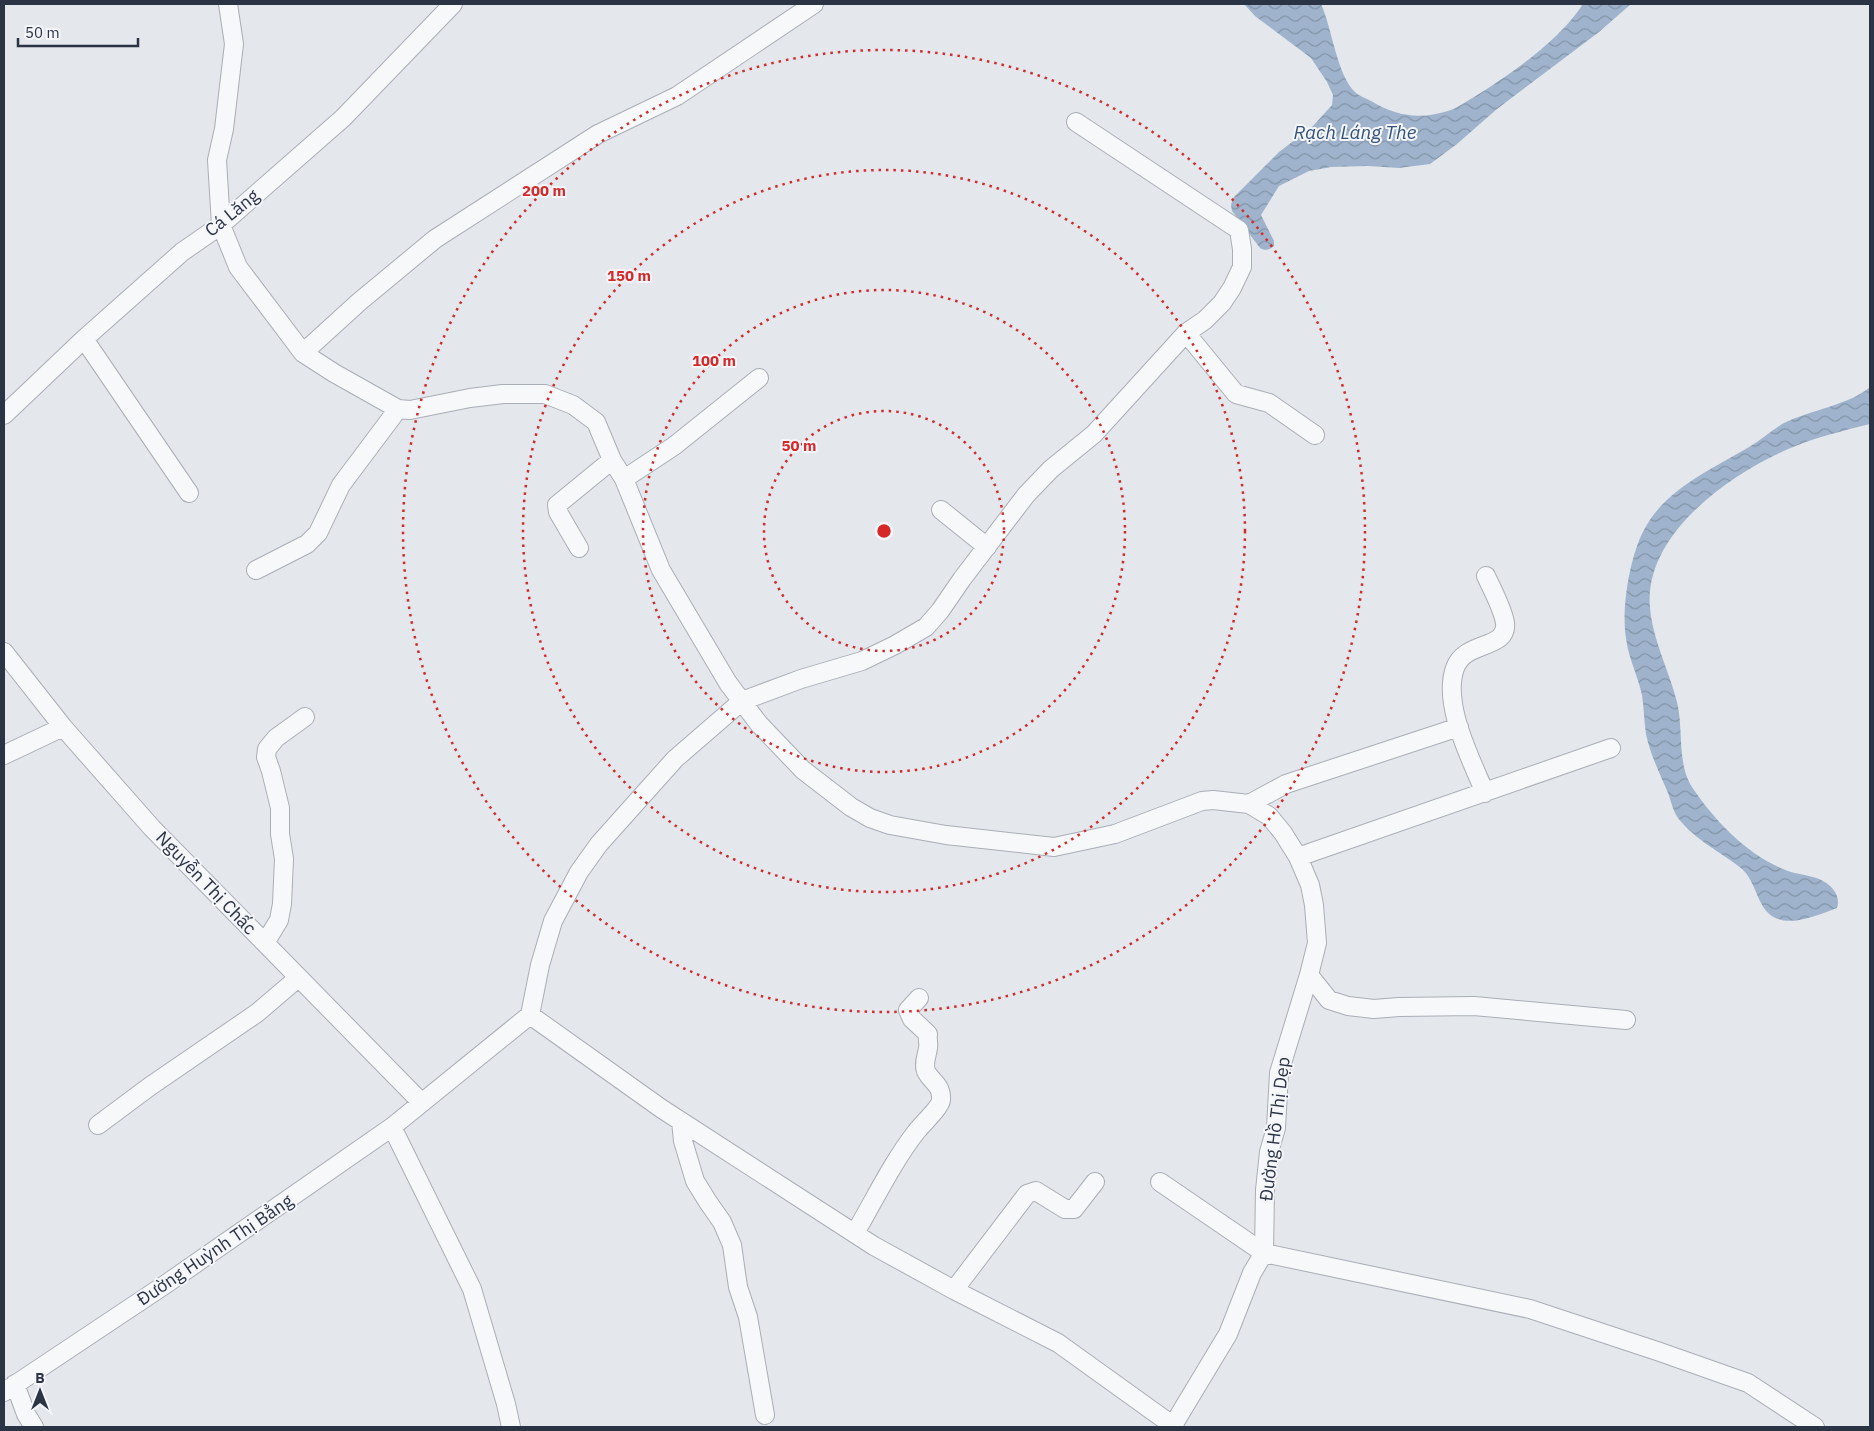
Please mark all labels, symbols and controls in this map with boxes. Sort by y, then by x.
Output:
scale bar [18,15,138,47]
text: 50 m [25,23,60,42]
water label: Rạch Láng The [1294,120,1417,144]
text: 200 m [522,181,566,200]
street label: Cá Lăng [200,183,264,241]
text: 150 m [607,266,651,285]
text: 100 m [692,351,736,370]
text: 50 m [782,436,816,455]
centre of rings [875,522,893,540]
street label: Nguyễn Thị Chấc [151,826,262,939]
street label: Đường Hồ Thị Dẹp [1254,1056,1295,1202]
street label: Đường Huỳnh Thị Bẳng [132,1188,298,1310]
north arrow [15,1366,65,1416]
text: B [35,1369,45,1387]

